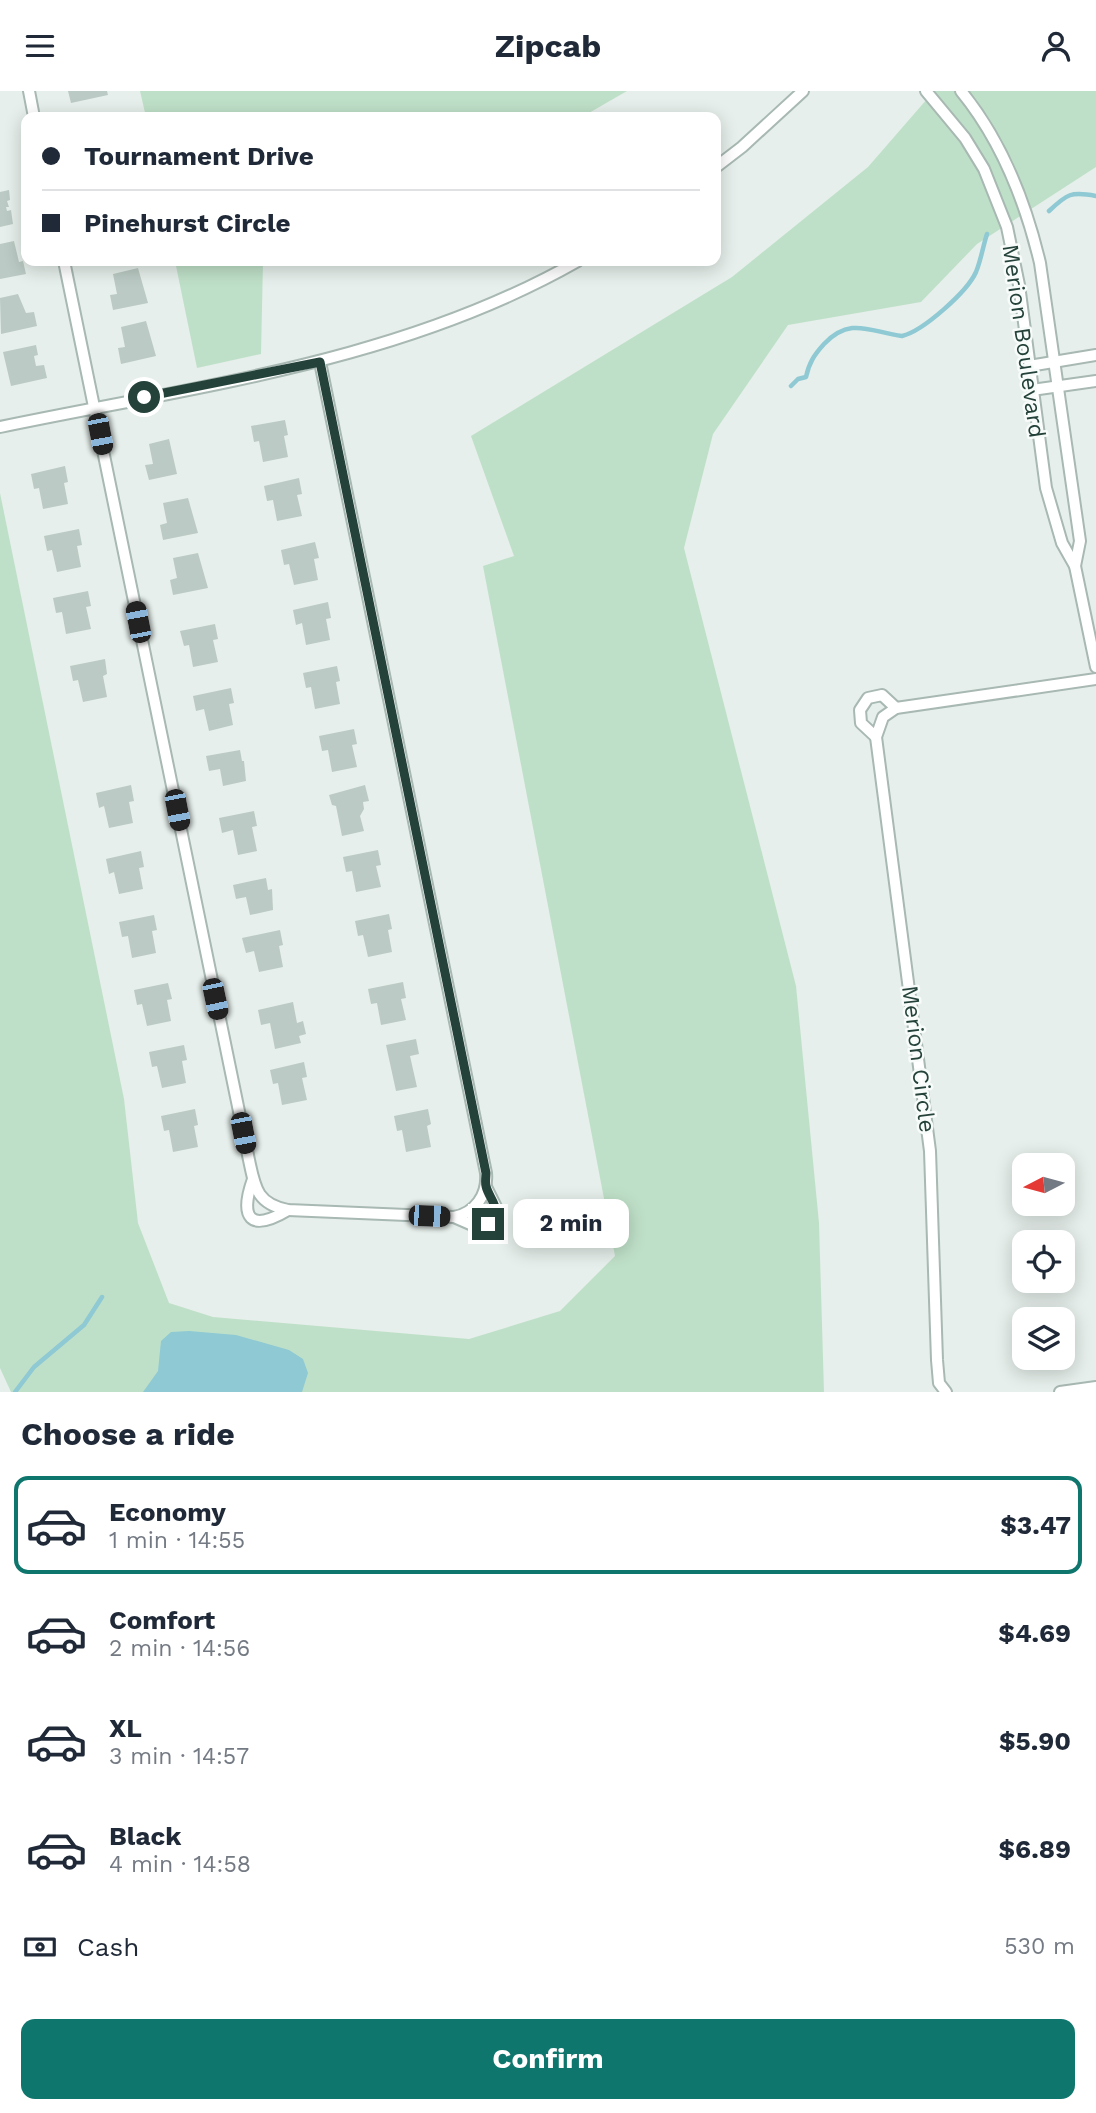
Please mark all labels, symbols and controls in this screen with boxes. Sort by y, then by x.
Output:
icon: menu [21,27,59,65]
text: Zipcab [495,27,601,65]
icon: person [1037,27,1075,65]
text: Tournament Drive [84,141,314,171]
text: Pinehurst Circle [84,208,291,238]
street label: Merion Boulevard [997,243,1050,440]
route start [128,381,160,413]
car [86,411,115,457]
car [124,599,153,645]
car [163,787,192,833]
car [201,976,230,1022]
street label: Merion Circle [896,984,941,1134]
car [229,1110,258,1156]
north arrow [1012,1153,1074,1216]
map controls [1012,1153,1075,1370]
callout: 2 min [512,1199,628,1249]
car [408,1205,451,1227]
route end [472,1208,504,1240]
text: 2 min [540,1210,602,1237]
button: locate [1012,1230,1075,1293]
button: layers [1012,1307,1075,1370]
text: Choose a ride [21,1415,235,1453]
icon: car [25,1494,88,1557]
text: Economy [109,1497,226,1527]
text: $3.47 [1000,1510,1071,1540]
text: 1 min · 14:55 [109,1527,245,1554]
icon: car [25,1602,88,1665]
text: Comfort [109,1605,215,1635]
text: $4.69 [998,1618,1071,1648]
text: 2 min · 14:56 [109,1635,250,1662]
icon: car [25,1710,88,1773]
text: XL [109,1713,142,1743]
text: $5.90 [999,1726,1071,1756]
text: 3 min · 14:57 [109,1743,249,1770]
icon: car [25,1818,88,1881]
text: Black [109,1821,181,1851]
text: $6.89 [998,1834,1071,1864]
text: 4 min · 14:58 [109,1851,251,1878]
icon: cash [21,1928,59,1966]
text: Cash [77,1932,139,1962]
text: 530 m [1004,1933,1075,1960]
button: Confirm [21,2019,1075,2099]

